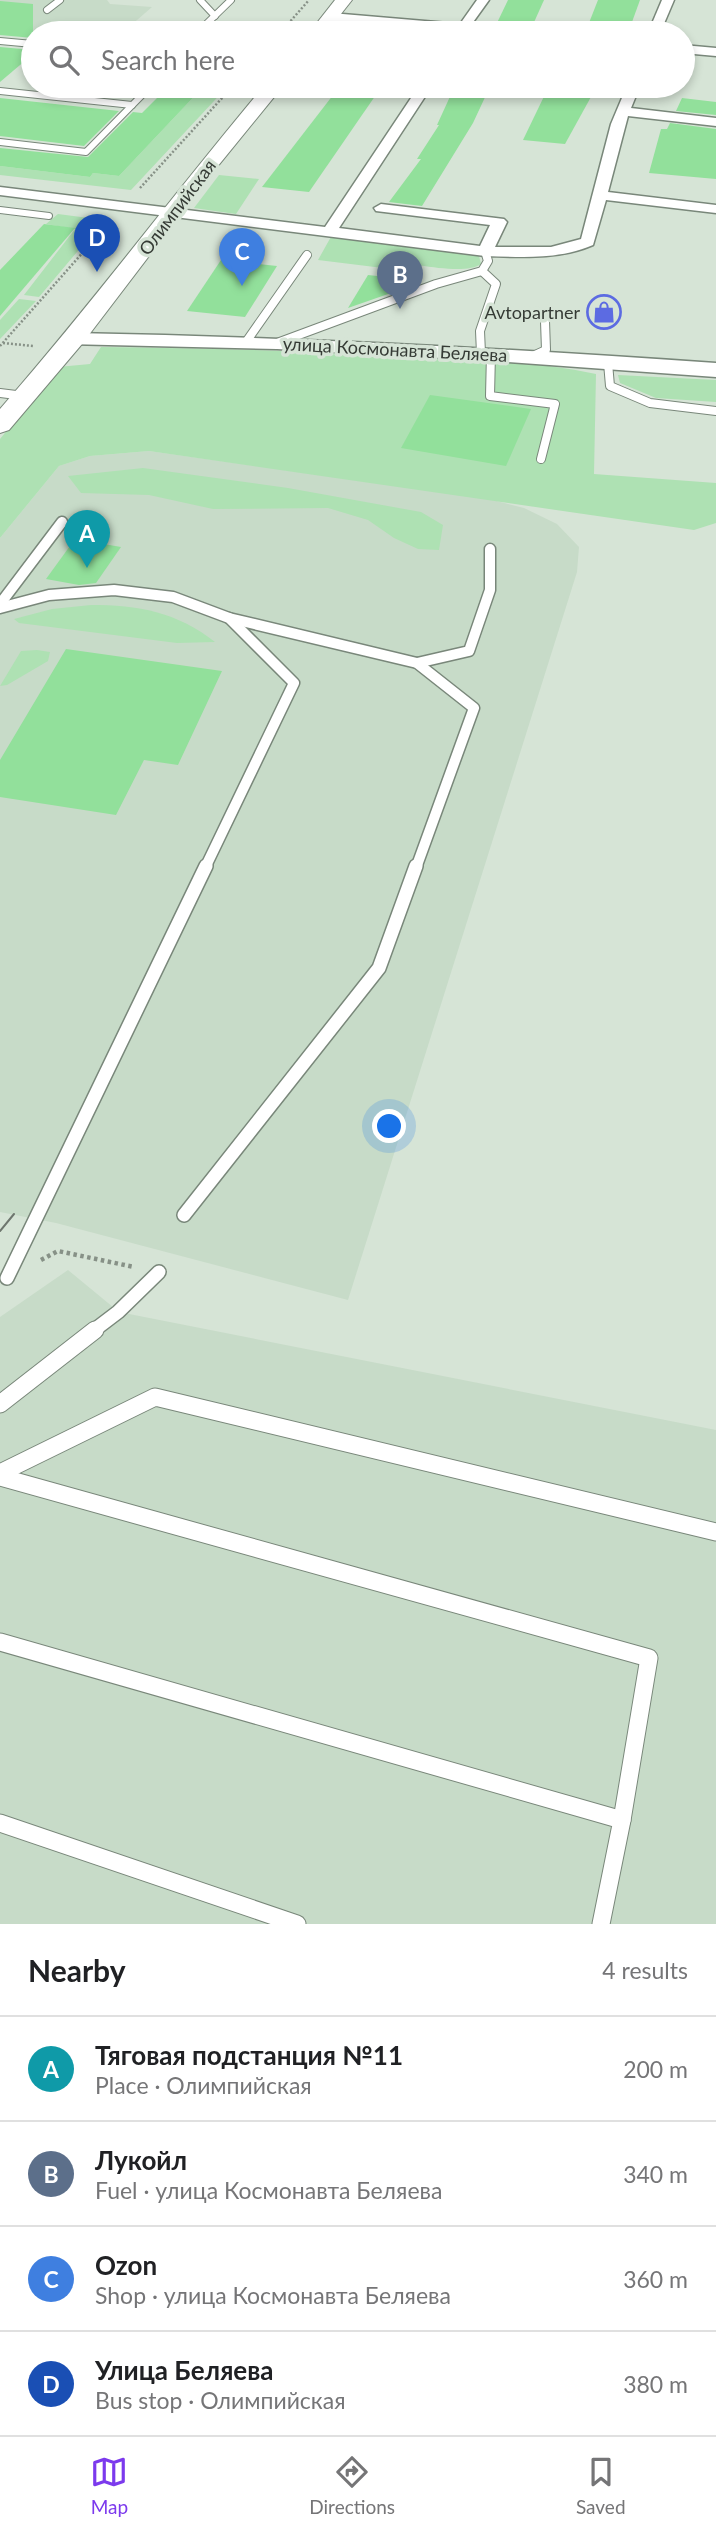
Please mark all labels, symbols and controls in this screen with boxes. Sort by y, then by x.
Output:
search box [21,21,695,98]
icon: search [45,41,83,79]
text: Search here [101,44,235,76]
street label: Олимпийская [134,155,220,259]
pin: D [74,214,120,272]
pin: C [219,228,265,286]
pin: B [377,251,423,309]
shop icon: Avtopartner [585,293,623,331]
place label: Avtopartner [484,301,580,323]
street label: улица Космонавта Беляева [282,332,508,366]
pin: A [64,510,110,568]
your location [372,1109,406,1143]
text: Nearby [28,1952,126,1988]
text: 4 results [602,1956,688,1984]
text: Тяговая подстанция №11 [95,2039,403,2071]
text: A [43,2055,59,2083]
text: 200 m [623,2055,688,2083]
text: Place · Олимпийская [95,2071,312,2099]
text: Лукойл [95,2144,187,2176]
text: B [43,2160,59,2188]
text: 340 m [623,2160,688,2188]
text: Fuel · улица Космонавта Беляева [95,2176,442,2204]
text: Ozon [95,2249,157,2281]
text: C [43,2265,59,2293]
text: 360 m [623,2265,688,2293]
text: Shop · улица Космонавта Беляева [95,2281,451,2309]
text: Улица Беляева [95,2354,273,2386]
text: D [42,2370,60,2398]
text: 380 m [623,2370,688,2398]
text: Bus stop · Олимпийская [95,2386,346,2414]
tab: Map [90,2453,128,2518]
tab: Directions [309,2453,395,2518]
tab: Saved [576,2453,626,2518]

